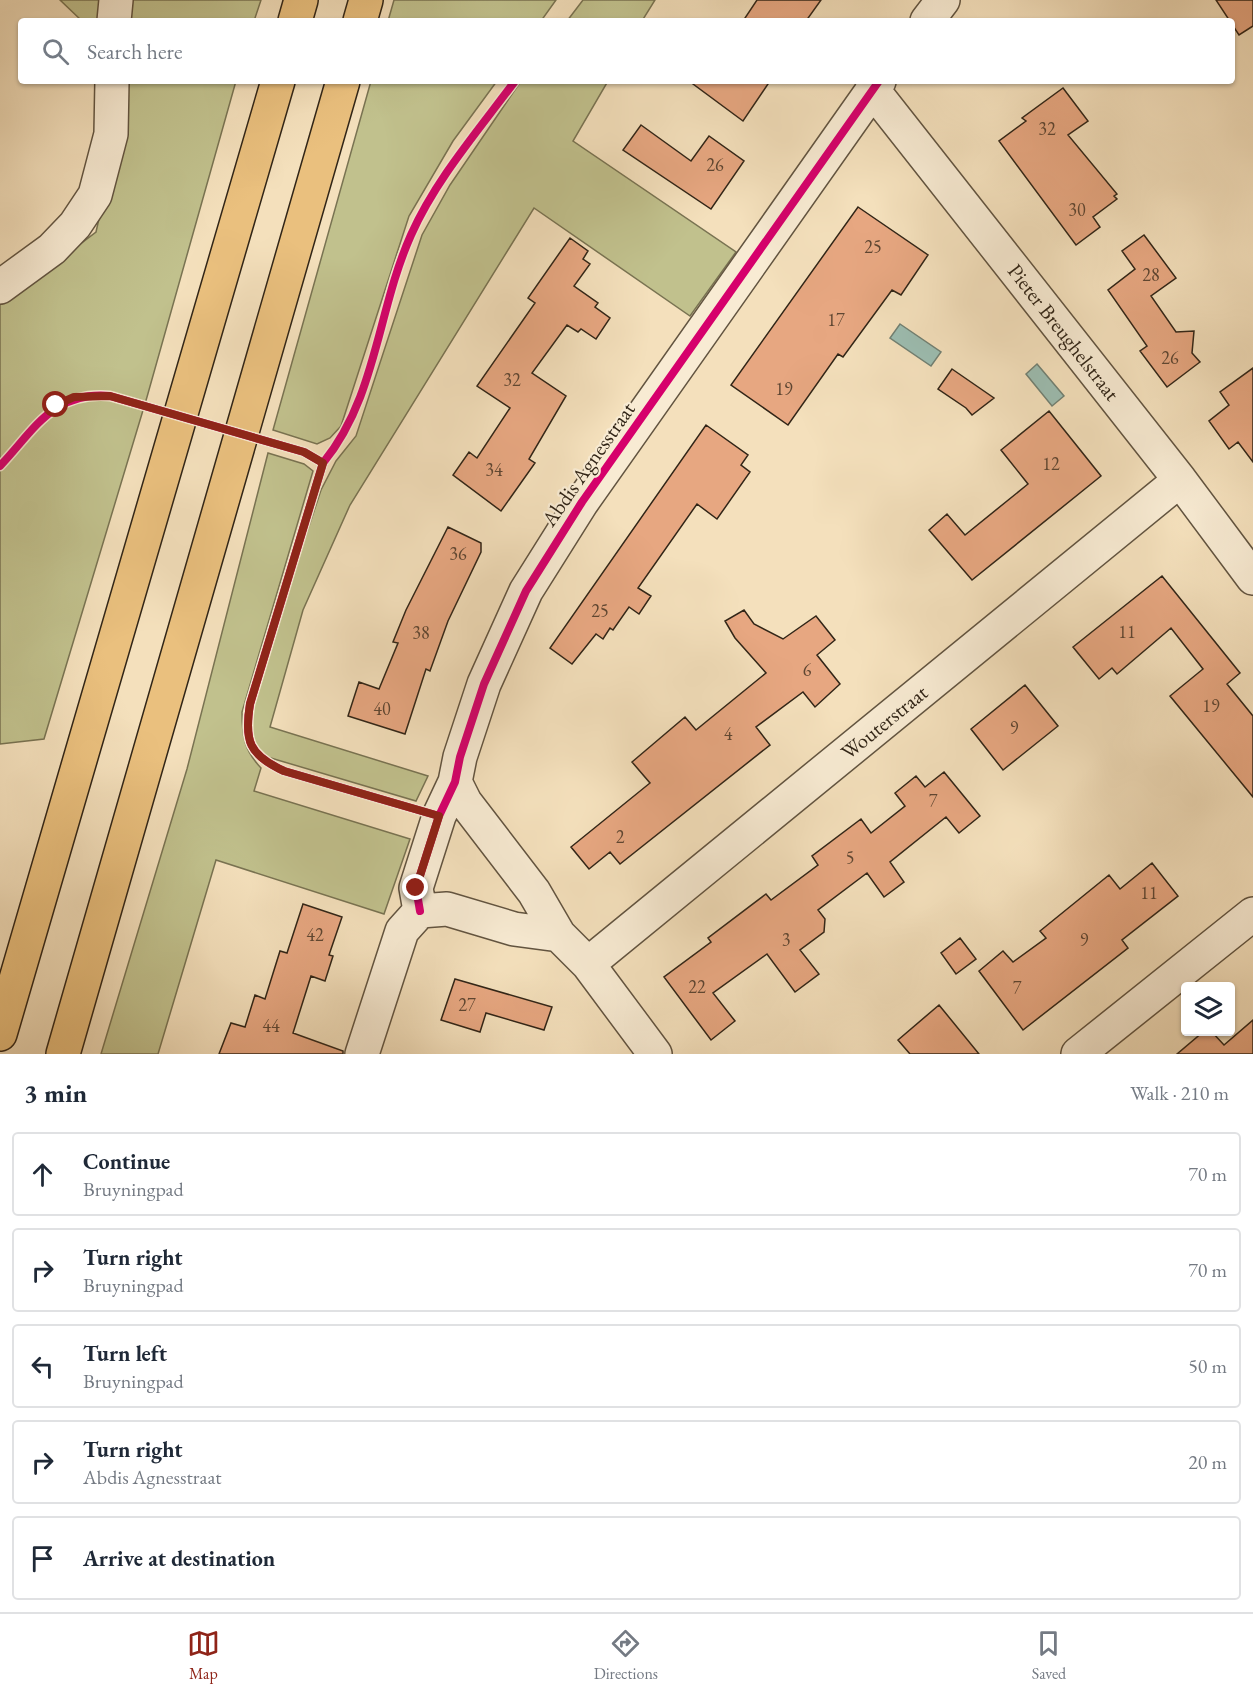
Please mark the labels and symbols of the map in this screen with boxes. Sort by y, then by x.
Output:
house number: 32 [1038,117,1056,140]
house number: 26 [706,153,724,176]
house number: 30 [1068,198,1086,221]
house number: 25 [864,235,882,258]
street label: Pieter Breughelstraat [1002,258,1126,406]
house number: 28 [1142,263,1160,286]
house number: 17 [827,308,845,331]
house number: 26 [1161,346,1179,369]
house number: 32 [503,368,521,391]
house number: 19 [775,377,793,400]
route start [42,391,68,417]
street label: Abdis Agnesstraat [535,396,641,532]
house number: 12 [1042,452,1060,475]
house number: 34 [485,458,503,481]
house number: 36 [449,542,467,565]
house number: 25 [591,599,609,622]
house number: 11 [1118,620,1136,643]
house number: 38 [412,621,430,644]
house number: 6 [803,658,812,681]
street label: Wouterstraat [835,678,933,765]
house number: 19 [1202,694,1220,717]
house number: 40 [373,697,391,720]
house number: 9 [1010,716,1019,739]
house number: 4 [724,722,733,745]
house number: 7 [929,789,938,812]
house number: 2 [616,825,625,848]
house number: 5 [846,846,854,869]
route end [402,874,428,900]
house number: 11 [1140,881,1158,904]
house number: 42 [306,923,324,946]
house number: 3 [782,928,790,951]
house number: 9 [1080,928,1089,951]
house number: 22 [688,975,706,998]
house number: 7 [1013,976,1022,999]
house number: 27 [458,993,476,1016]
house number: 44 [262,1014,280,1037]

